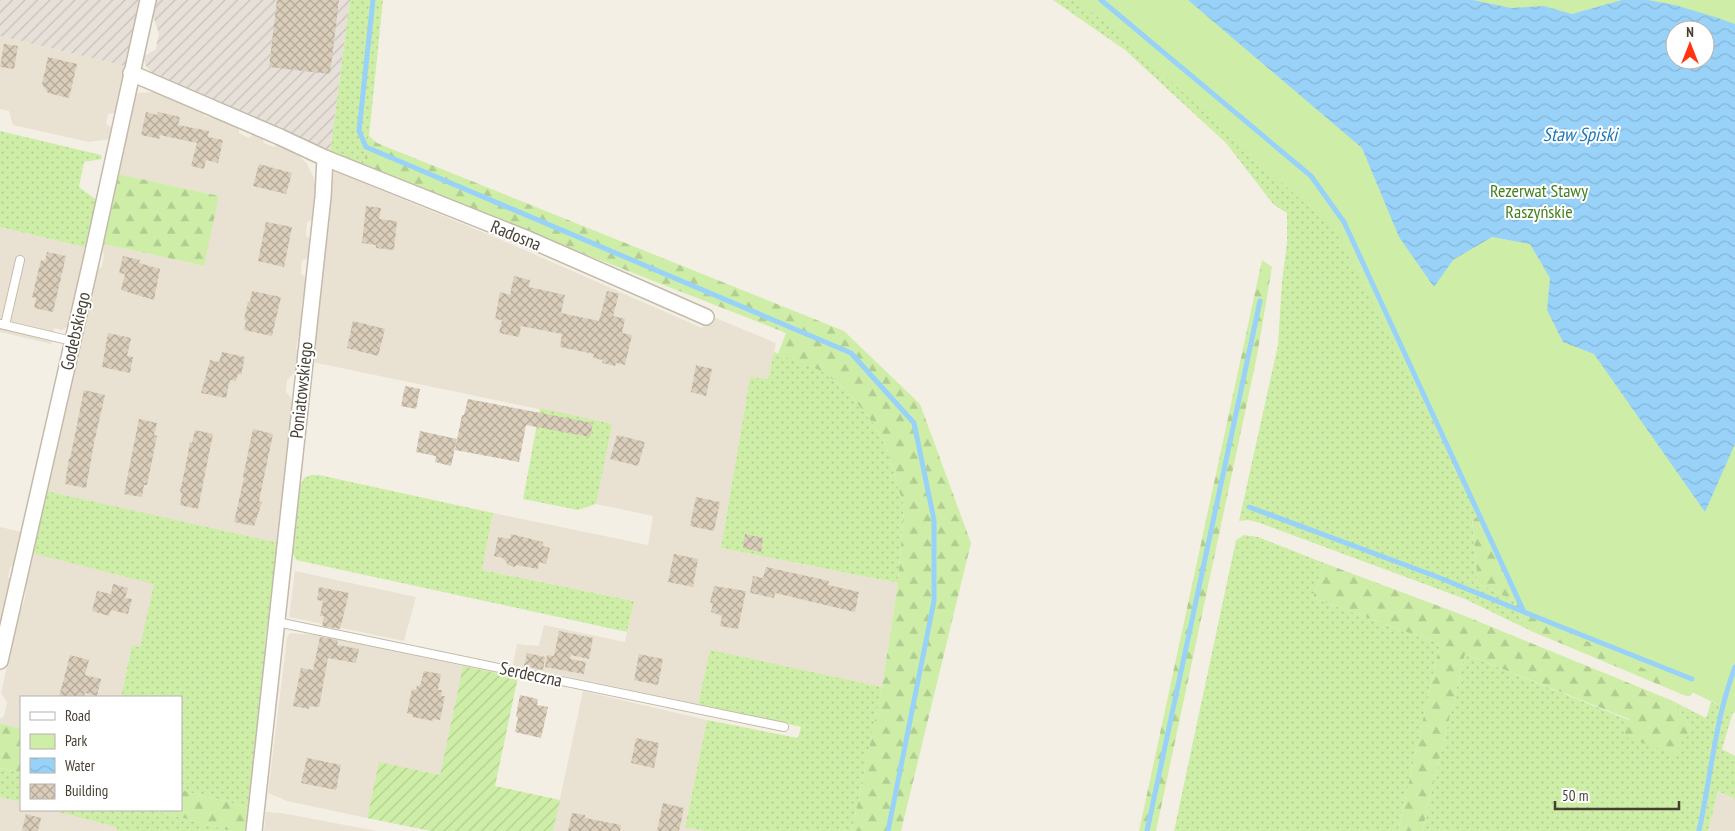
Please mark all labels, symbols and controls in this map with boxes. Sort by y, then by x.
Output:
north arrow [1665,20,1715,70]
text: N [1686,23,1694,41]
water label: Staw Spiski [1543,122,1620,146]
park label: Rezerwat Stawy Raszyńskie [1490,179,1588,223]
street label: Radosna [487,214,545,256]
street label: Godebskiego [55,289,95,372]
street label: Poniatowskiego [284,340,318,440]
street label: Serdeczna [498,656,564,692]
legend [20,696,182,811]
text: Road [65,706,91,725]
text: Park [65,731,87,750]
text: Water [65,756,96,775]
scale bar [1555,778,1679,810]
text: Building [65,781,108,800]
text: 50 m [1562,786,1588,805]

